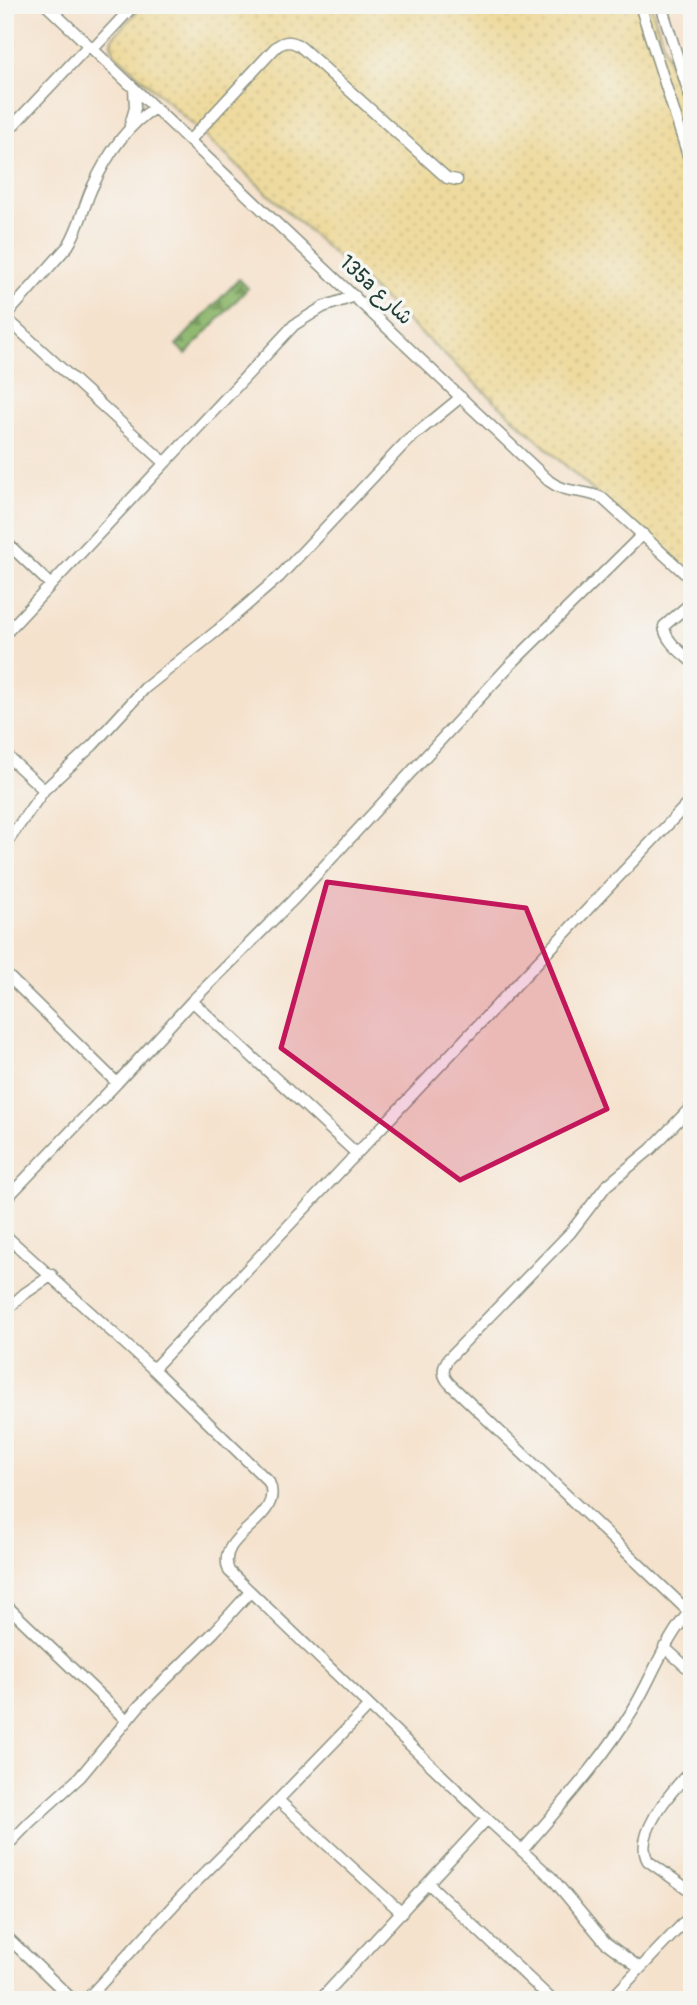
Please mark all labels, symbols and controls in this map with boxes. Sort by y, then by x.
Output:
street label: 135a شارع [333,249,419,332]

